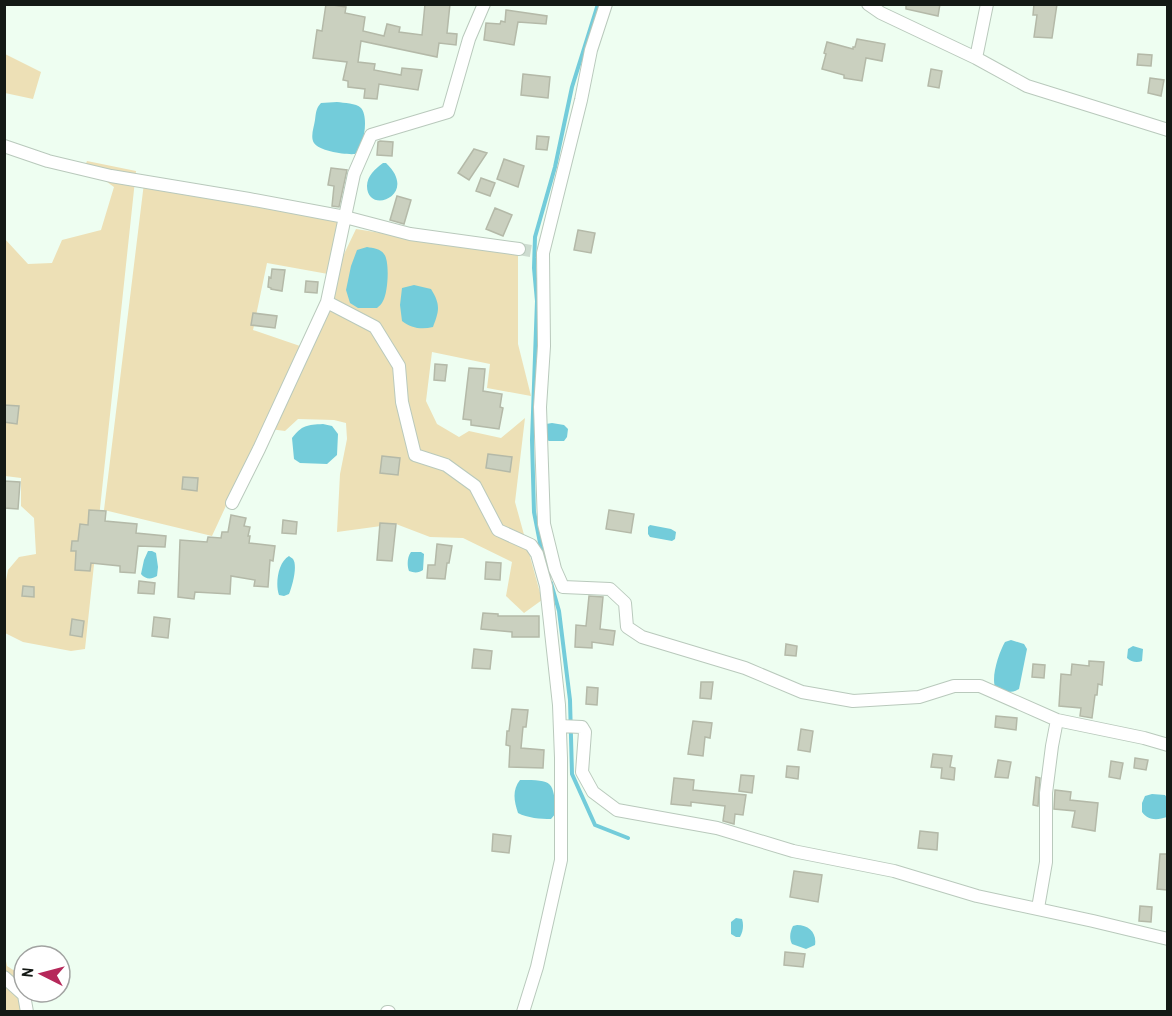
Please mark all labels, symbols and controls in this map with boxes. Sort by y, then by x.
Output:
north arrow [12,944,72,1004]
text: N [16,967,39,978]

